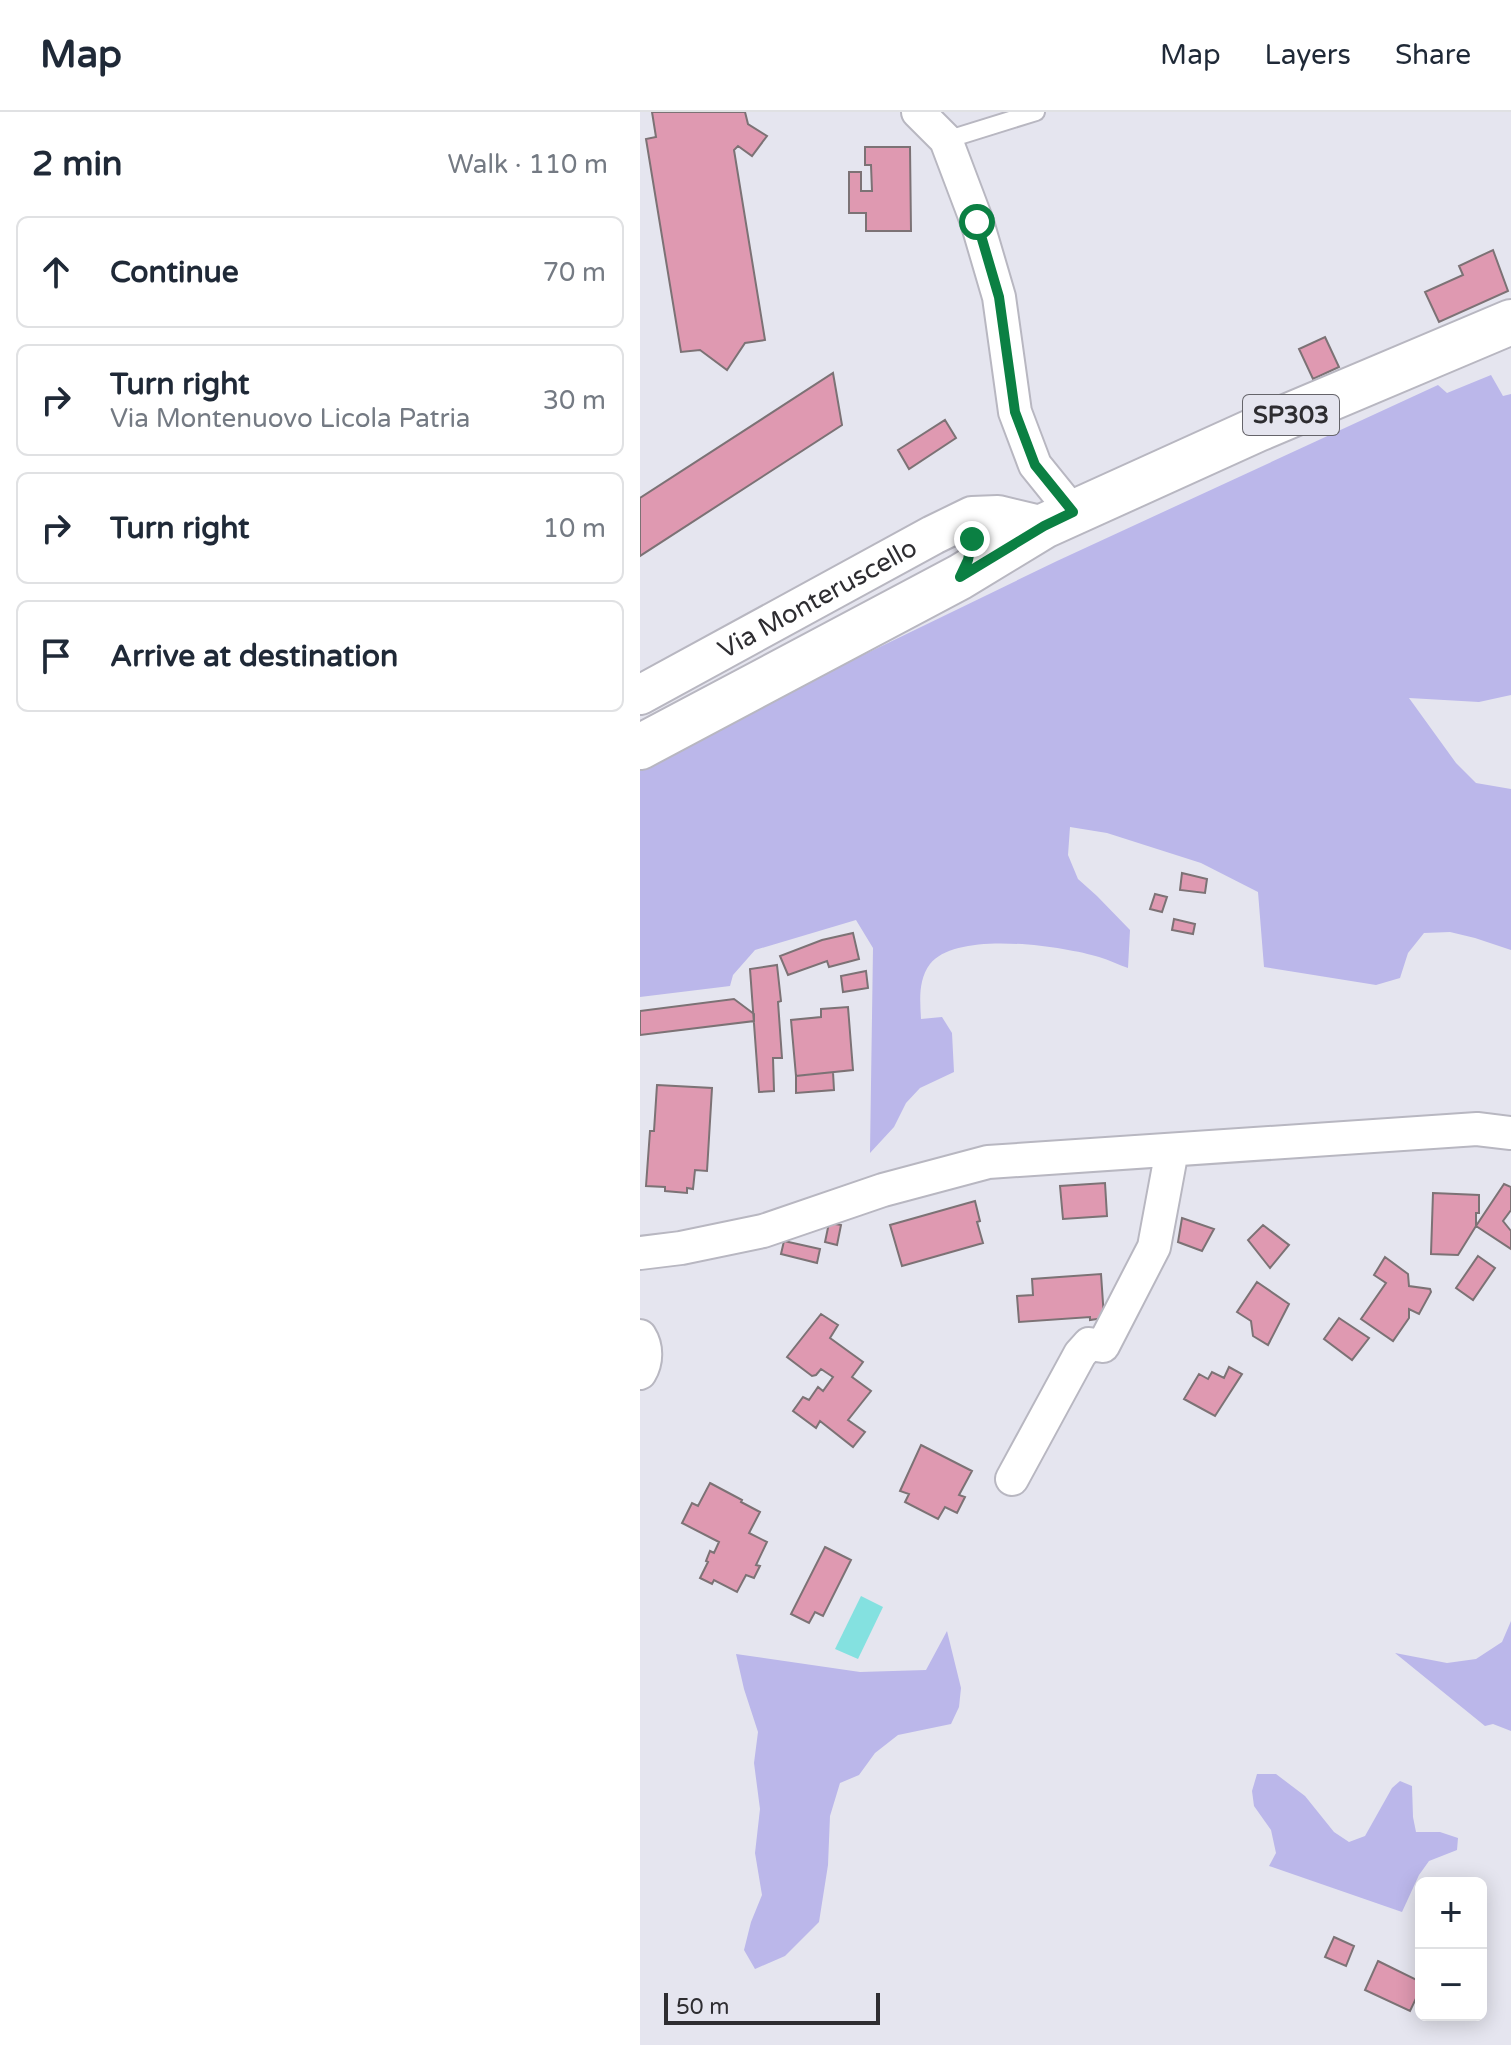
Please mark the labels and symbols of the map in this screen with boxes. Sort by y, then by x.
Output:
route start [959,204,995,240]
road number: SP303 [1243,395,1339,435]
route end [954,521,990,557]
street label: Via Monteruscello [713,532,922,665]
scale bar [664,1989,880,2025]

